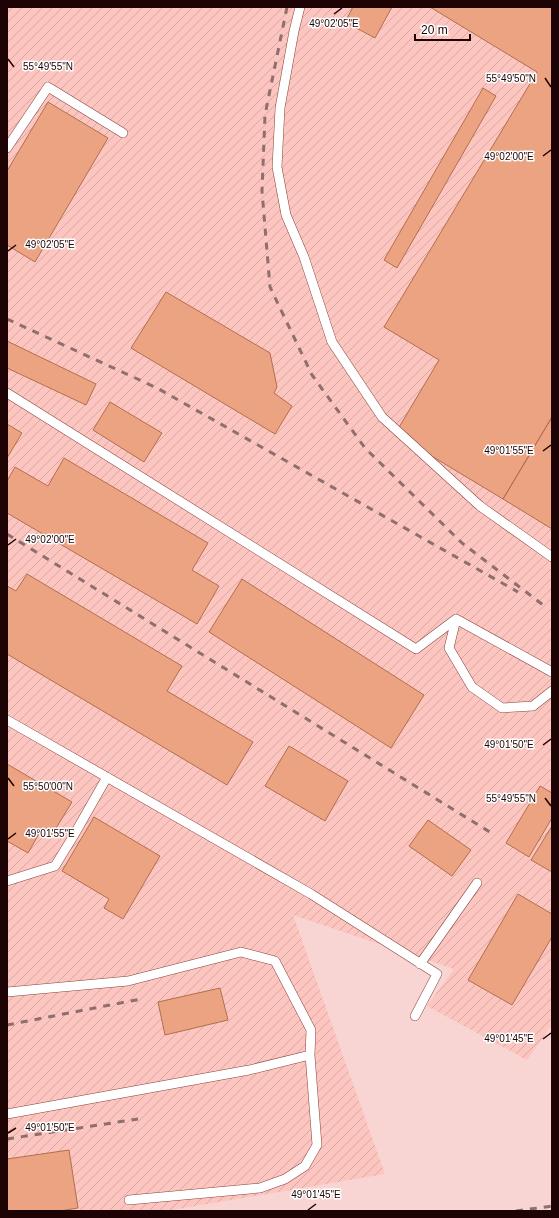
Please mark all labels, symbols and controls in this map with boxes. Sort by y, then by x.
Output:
scale bar [415,16,470,42]
text: 49°02'05"E [309,18,359,29]
text: 20 m [421,23,448,37]
text: 55°49'55"N [23,61,73,72]
text: 55°49'50"N [486,73,536,84]
text: 49°02'00"E [484,151,534,162]
text: 49°02'05"E [25,239,75,250]
text: 49°01'55"E [484,445,534,456]
text: 49°02'00"E [25,534,75,545]
text: 49°01'50"E [484,739,534,750]
text: 55°50'00"N [23,781,73,792]
text: 55°49'55"N [486,793,536,804]
text: 49°01'55"E [25,828,75,839]
text: 49°01'45"E [484,1033,534,1044]
text: 49°01'50"E [25,1122,75,1133]
text: 49°01'45"E [291,1189,341,1200]

